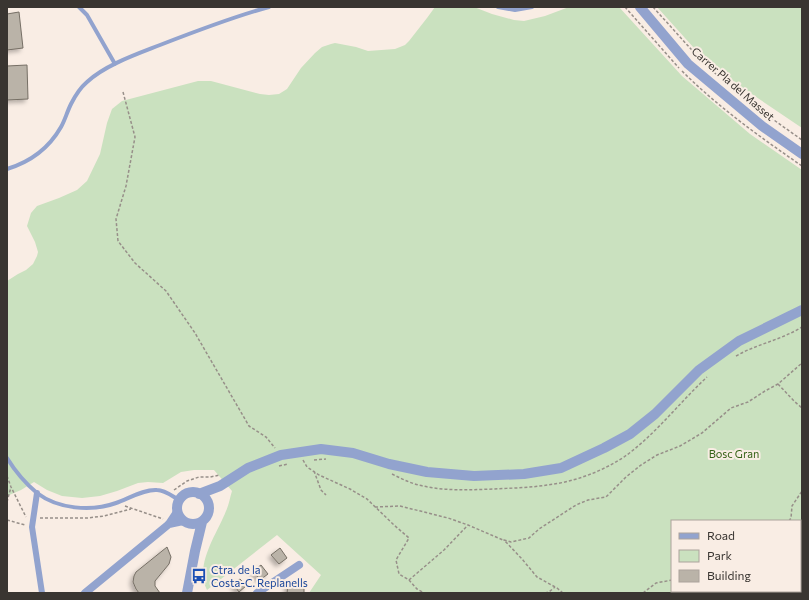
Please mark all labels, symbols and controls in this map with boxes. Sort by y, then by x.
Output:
street label: Carrer Pla del Masset [689,44,778,123]
park label: Bosc Gran [709,447,759,460]
legend [671,520,801,592]
text: Road [707,528,735,542]
text: Park [707,548,733,562]
place label: Ctra. de la Costa-C. Replanells [211,563,308,589]
bus stop icon: Ctra. de la Costa-C. Replanells [190,567,208,585]
text: Building [707,568,751,582]

